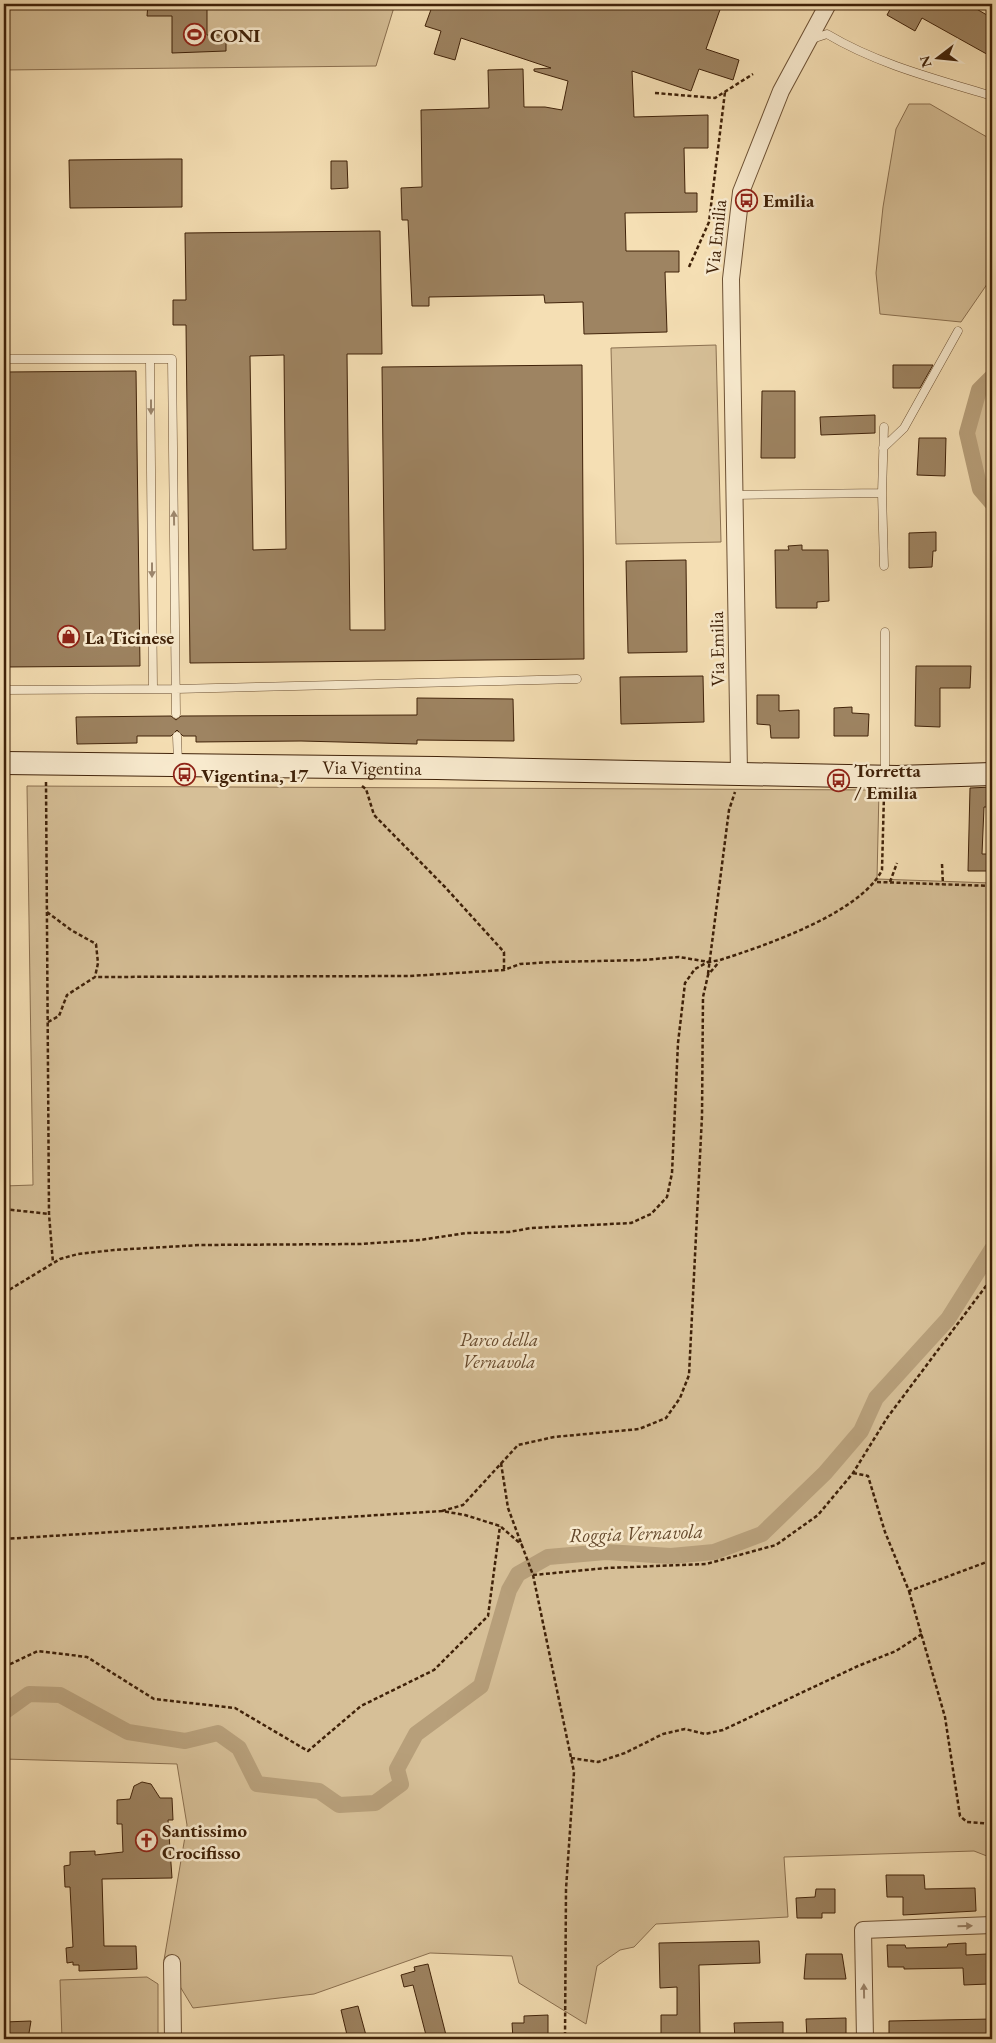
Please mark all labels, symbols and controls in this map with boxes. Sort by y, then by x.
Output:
sports icon: CONI [182,23,206,47]
place label: CONI [210,23,260,48]
north arrow [914,32,964,82]
text: N [915,53,936,70]
bus stop icon: Emilia [735,188,759,212]
place label: Emilia [763,188,815,213]
street label: Via Emilia [700,198,732,276]
one-way arrow [147,400,155,416]
one-way arrow [170,509,178,525]
one-way arrow [148,562,156,578]
street label: Via Emilia [704,611,730,687]
shop icon: La Ticinese [57,625,81,649]
place label: La Ticinese [85,625,174,650]
street label: Via Vigentina [322,754,422,780]
place label: Torretta / Emilia [854,758,922,805]
bus stop icon: Vigentina, 17 [173,763,197,787]
place label: Vigentina, 17 [201,763,309,788]
bus stop icon: Torretta / Emilia [826,769,850,793]
park label: Parco della Vernavola [460,1327,538,1374]
water label: Roggia Vernavola [568,1518,704,1548]
place label: Santissimo Crocifisso [162,1818,247,1865]
church icon: Santissimo Crocifisso [134,1829,158,1853]
one-way arrow [957,1922,973,1930]
one-way arrow [860,1982,868,1998]

